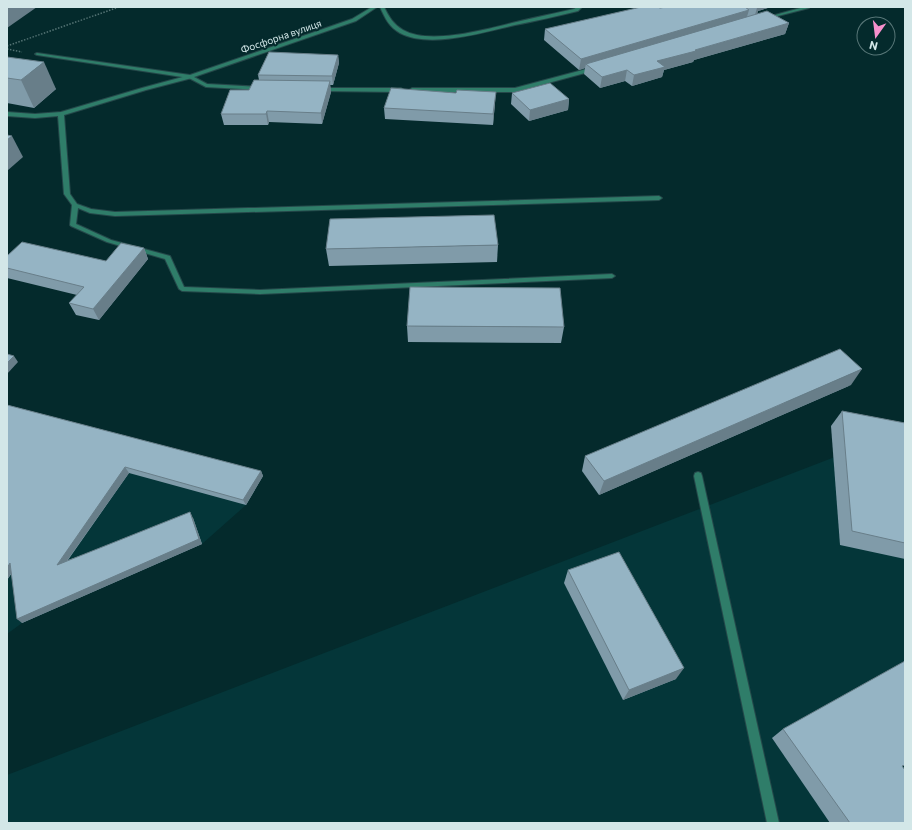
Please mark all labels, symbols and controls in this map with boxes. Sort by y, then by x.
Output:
north arrow [856,16,896,56]
street label: Фосфорна вулиця [239,17,323,55]
text: N [868,39,879,53]

